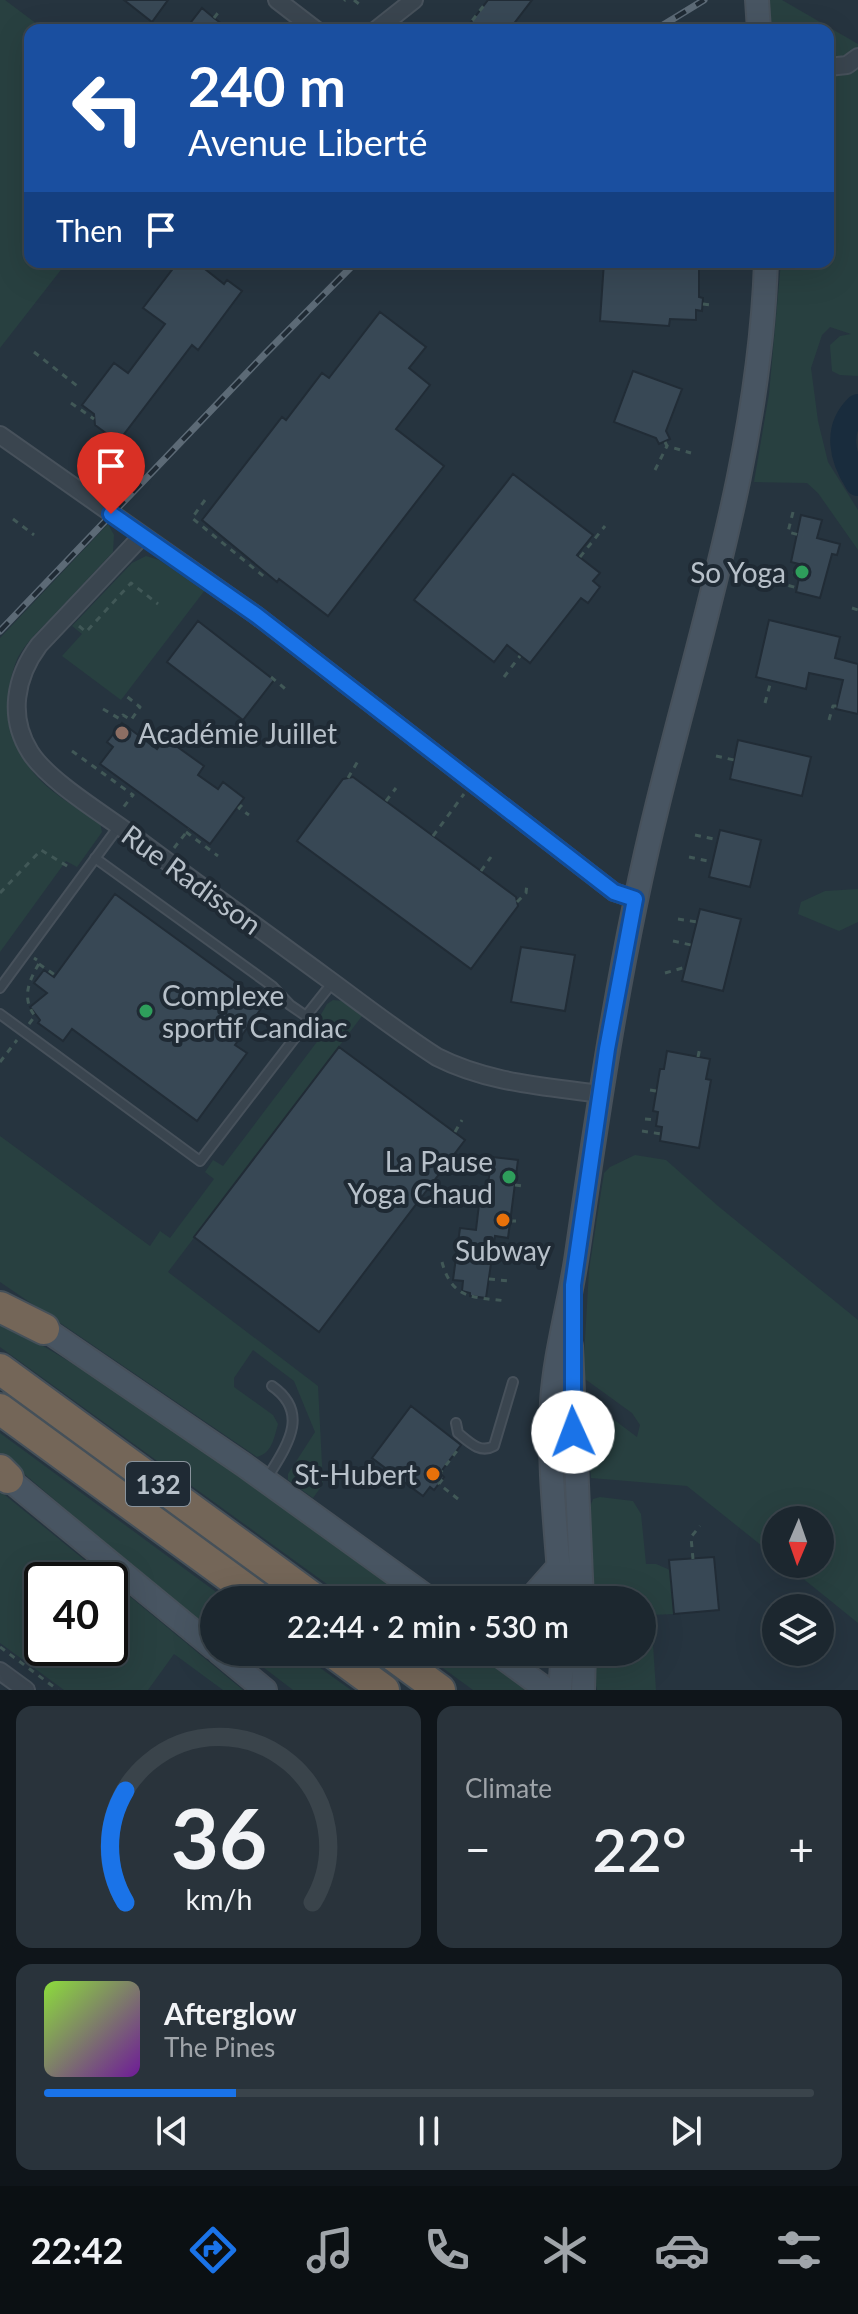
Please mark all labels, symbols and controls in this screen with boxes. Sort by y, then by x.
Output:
text: 240 m [188,52,346,119]
icon: left [56,56,160,160]
text: Avenue Liberté [188,120,428,164]
icon: arrive [139,208,183,252]
text: Then [56,212,123,248]
pin [77,432,145,514]
icon: arrive [89,444,133,488]
place label: So Yoga [690,555,786,589]
marker: So Yoga [793,563,811,581]
place label: Académie Juillet [138,716,337,750]
marker: Académie Juillet [113,724,131,742]
street label: Rue Radisson [116,817,268,941]
place label: Complexe sportif Candiac [162,978,348,1044]
marker: Complexe sportif Candiac [137,1002,155,1020]
place label: La Pause Yoga Chaud [348,1144,493,1210]
marker: La Pause Yoga Chaud [500,1168,518,1186]
marker: Subway [494,1211,512,1229]
place label: Subway [455,1233,552,1267]
position arrow [531,1390,615,1474]
place label: St-Hubert [295,1457,417,1491]
road number: 132 [126,1462,190,1506]
marker: St-Hubert [424,1465,442,1483]
north arrow [762,1506,834,1578]
map controls [762,1506,834,1666]
speed limit sign: 40 [24,1562,128,1666]
button: layers [762,1594,834,1666]
text: 22:44 · 2 min · 530 m [287,1608,569,1644]
text: Climate [465,1772,552,1804]
text: 36 [170,1787,267,1887]
text: 22° [592,1813,687,1885]
text: − [465,1823,491,1875]
text: + [788,1823,814,1875]
text: km/h [185,1882,252,1916]
text: Afterglow [164,1995,297,2031]
text: The Pines [164,2031,275,2063]
icon: previous [150,2109,194,2153]
icon: pause [407,2109,451,2153]
icon: next [664,2109,708,2153]
icon: directions [185,2222,241,2278]
icon: music [302,2222,358,2278]
icon: phone [419,2222,475,2278]
icon: climate [537,2222,593,2278]
icon: car [654,2222,710,2278]
icon: filters [771,2222,827,2278]
text: 22:42 [31,2228,123,2272]

